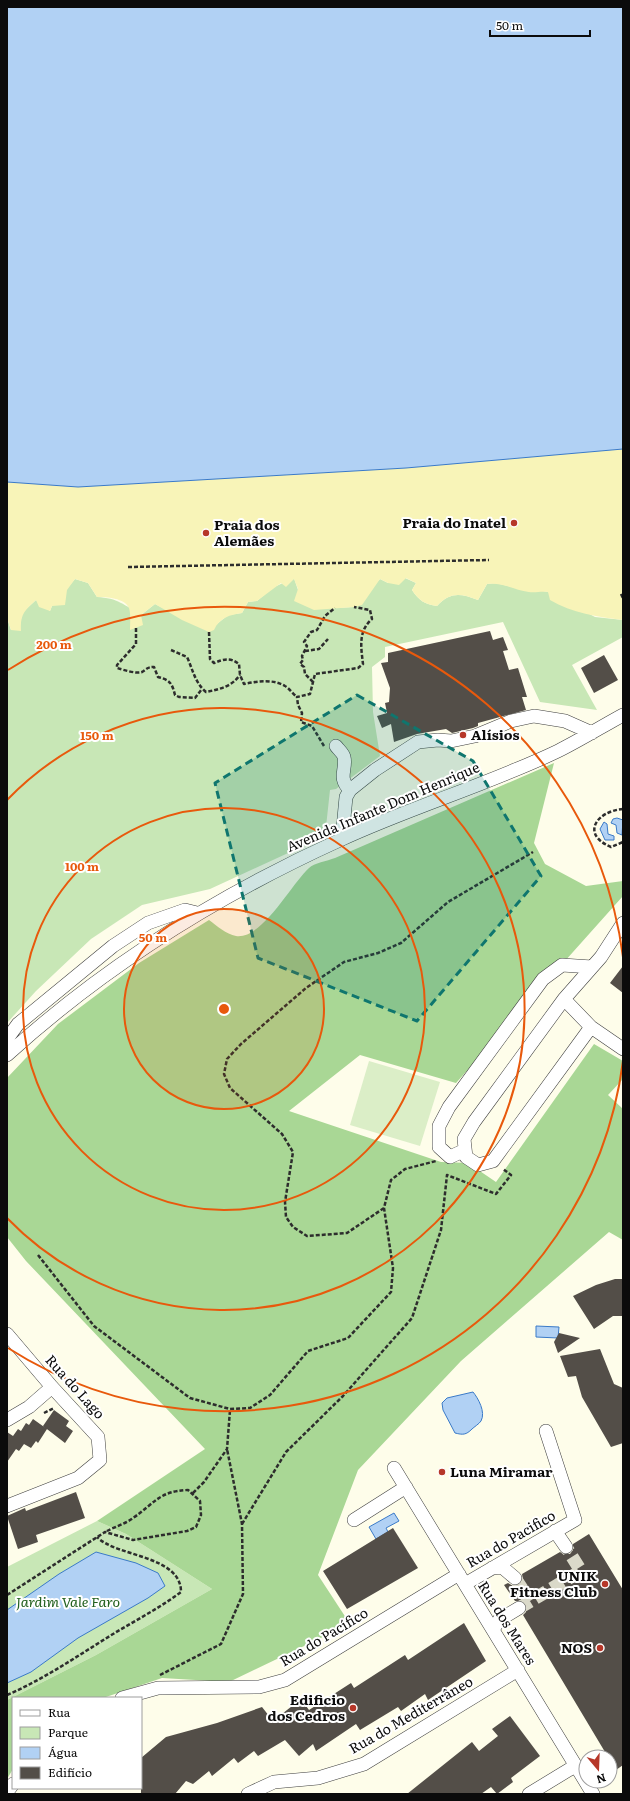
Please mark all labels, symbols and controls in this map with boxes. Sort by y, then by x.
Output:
scale bar [490,12,590,38]
text: 50 m [496,16,523,34]
place label: Praia do Inatel [402,512,506,532]
place label: Praia dos Alemães [214,514,280,550]
marker: Praia do Inatel [509,518,519,528]
marker: Praia dos Alemães [201,528,211,538]
text: 200 m [36,635,72,653]
place label: Alísios [471,724,519,744]
text: 150 m [80,726,114,744]
marker: Alísios [458,730,468,740]
street label: Avenida Infante Dom Henrique [283,756,482,856]
text: 100 m [65,857,99,875]
text: 50 m [139,928,167,946]
centre of rings [217,1002,231,1016]
street label: Rua do Lago [41,1350,110,1423]
place label: Luna Miramar [450,1461,553,1481]
marker: Luna Miramar [437,1467,447,1477]
street label: Rua do Pacifico [462,1505,559,1572]
place label: UNIK Fitness Club [510,1565,597,1601]
street label: Rua dos Mares [474,1577,542,1668]
marker: UNIK Fitness Club [600,1579,610,1589]
park label: Jardim Vale Faro [16,1591,120,1611]
street label: Rua do Pacífico [276,1602,371,1670]
place label: NOS [561,1637,592,1657]
marker: NOS [595,1643,605,1653]
street label: Rua do Mediterrâneo [345,1670,476,1758]
place label: Edificio dos Cedros [268,1689,345,1725]
legend [12,1697,142,1789]
text: Rua [48,1703,71,1721]
marker: Edificio dos Cedros [348,1703,358,1713]
text: Parque [48,1723,88,1741]
text: Água [48,1743,78,1761]
north arrow [578,1749,618,1789]
text: Edifício [48,1763,92,1781]
text: N [595,1770,609,1788]

